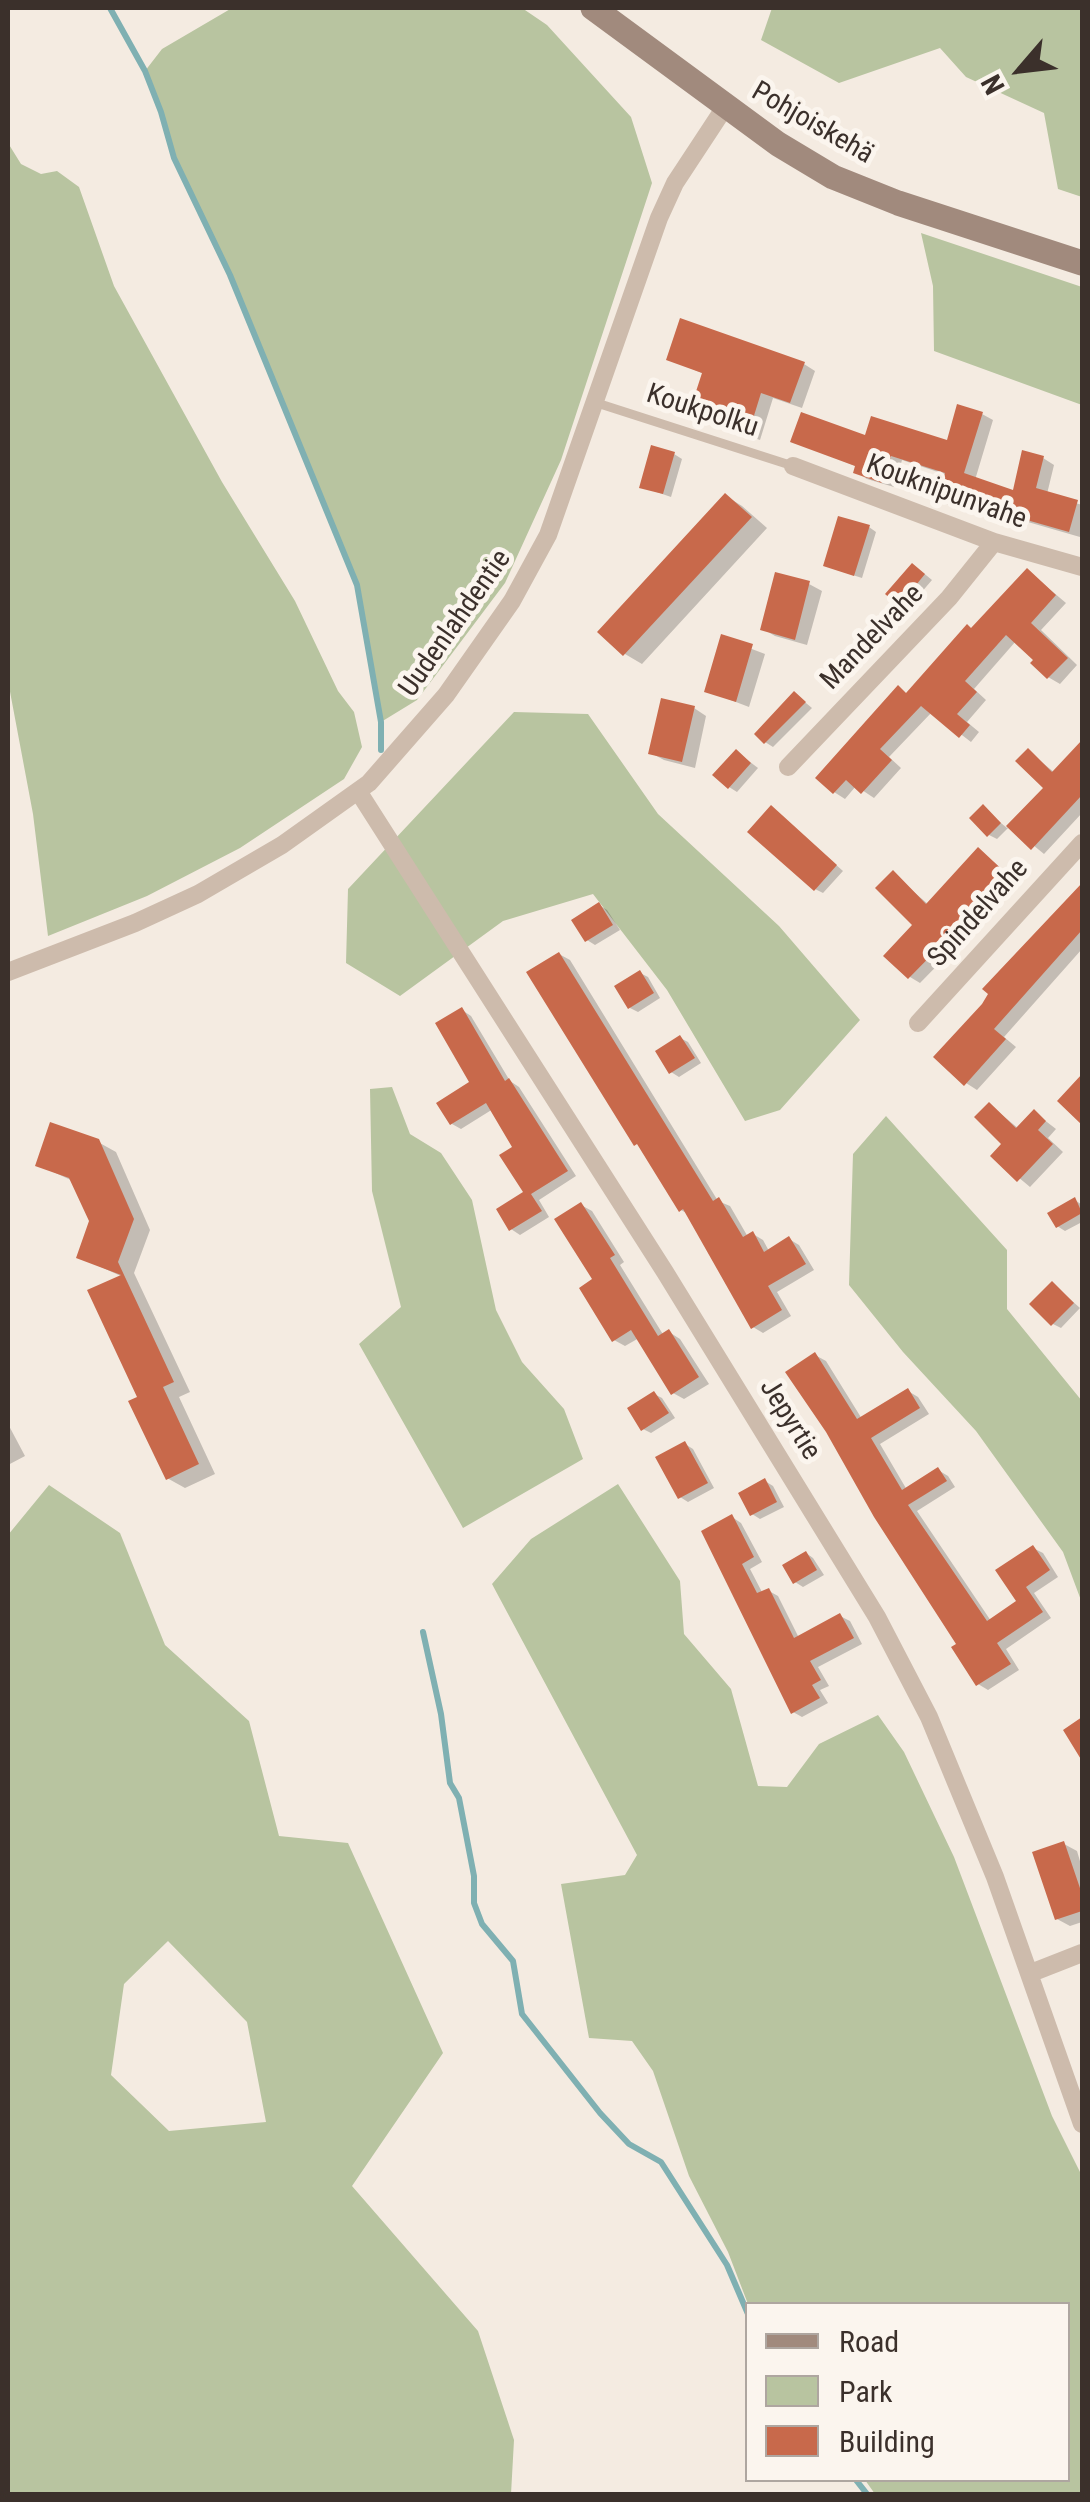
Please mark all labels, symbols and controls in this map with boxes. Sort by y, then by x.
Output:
north arrow [970,20,1070,120]
text: N [974,69,1012,100]
street label: Pohjoiskehä [745,76,879,172]
street label: Koukpolku [642,378,762,446]
street label: Kouknipunvahe [861,449,1031,537]
street label: Uudenlahdentie [393,544,519,704]
street label: Mandelvahe [815,578,931,698]
street label: Spindelvahe [922,853,1036,975]
street label: Jepyrtie [751,1373,827,1467]
legend [745,2302,1070,2482]
text: Road [839,2324,899,2359]
text: Park [839,2374,893,2409]
text: Building [839,2424,935,2459]

